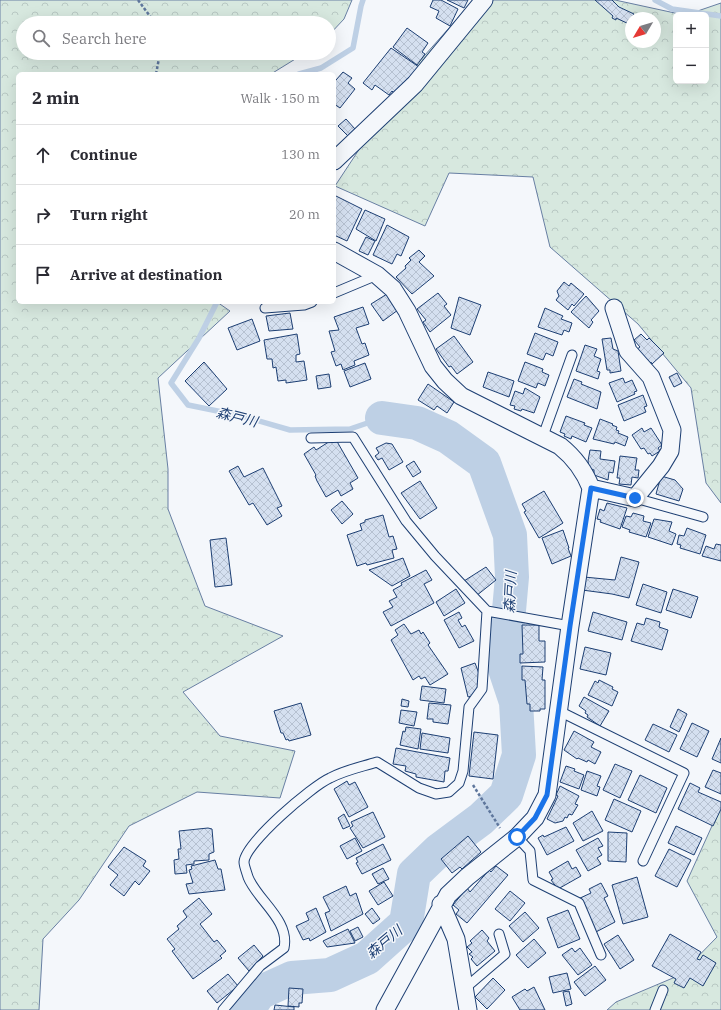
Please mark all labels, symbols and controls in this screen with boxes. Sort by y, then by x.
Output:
north arrow [625,12,661,48]
map controls [673,12,709,84]
button: + [673,12,709,48]
search box [16,16,336,60]
icon: search [30,27,52,49]
text: Search here [62,29,147,48]
button: − [673,48,709,84]
text: 2 min [32,87,80,109]
text: Walk · 150 m [241,90,320,107]
icon: ahead [32,144,54,166]
text: Continue [70,145,137,164]
text: 130 m [281,146,320,163]
icon: right [32,204,54,226]
text: Turn right [70,205,148,224]
text: 20 m [289,206,320,223]
icon: arrive [32,264,54,286]
text: Arrive at destination [70,265,222,284]
water label: 森戸川 [214,403,261,431]
route end [626,489,644,507]
water label: 森戸川 [500,569,520,613]
route start [508,828,526,846]
water label: 森戸川 [362,920,407,962]

